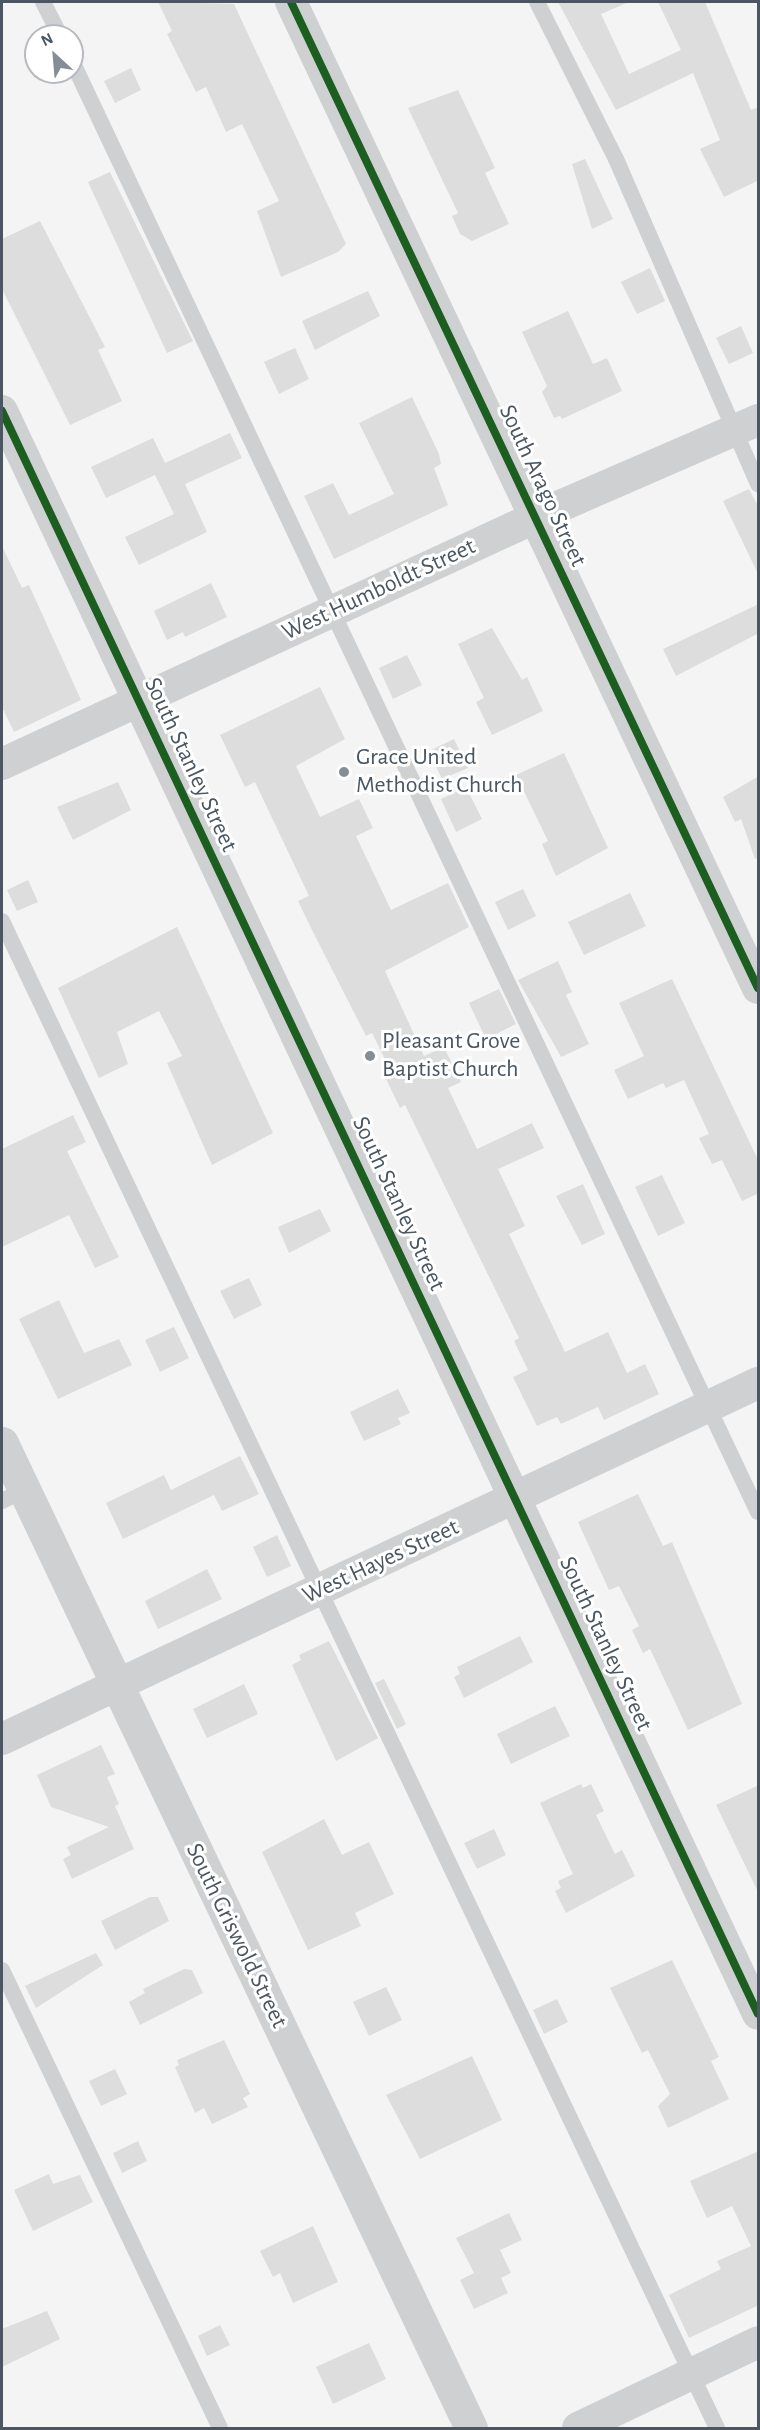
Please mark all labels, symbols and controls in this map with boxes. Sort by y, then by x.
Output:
north arrow [24,24,84,84]
text: N [38,30,55,49]
street label: South Arago Street [492,401,592,571]
street label: West Humboldt Street [278,533,480,647]
street label: South Stanley Street [137,673,243,857]
place label: Grace United Methodist Church [356,744,523,800]
marker: Grace United Methodist Church [337,765,351,779]
place label: Pleasant Grove Baptist Church [382,1028,520,1084]
marker: Pleasant Grove Baptist Church [363,1049,377,1063]
street label: South Stanley Street [345,1112,451,1296]
street label: West Hayes Street [298,1513,464,1611]
street label: South Stanley Street [552,1552,658,1736]
street label: South Griswold Street [179,1839,293,2033]

